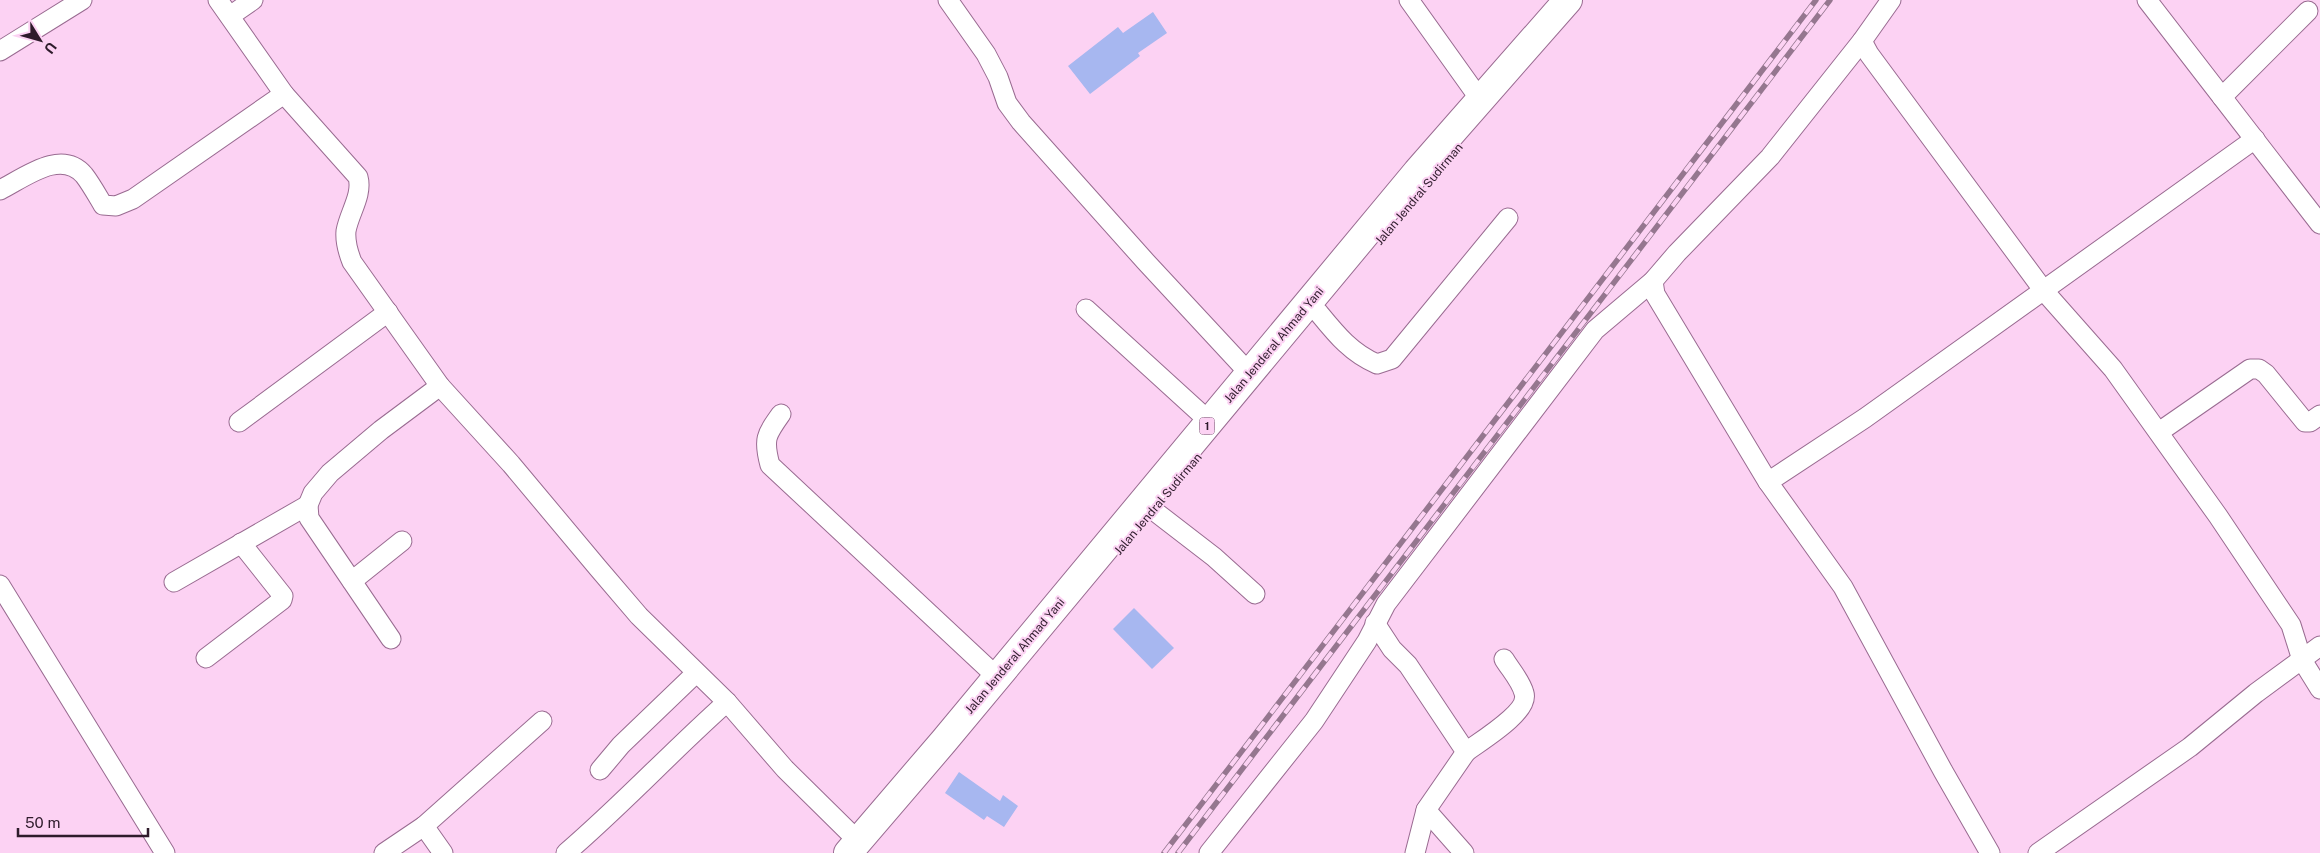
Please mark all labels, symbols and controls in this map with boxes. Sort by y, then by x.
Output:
north arrow [15,15,65,65]
text: U [41,39,60,57]
street label: Jalan Jendral Sudirman [1372,140,1466,248]
street label: Jalan Jenderal Ahmad Yani [1221,284,1327,406]
road number: 1 [1200,418,1214,434]
street label: Jalan Jendral Sudirman [1111,450,1205,558]
street label: Jalan Jenderal Ahmad Yani [962,595,1068,717]
scale bar [18,806,148,838]
text: 50 m [25,814,60,831]

